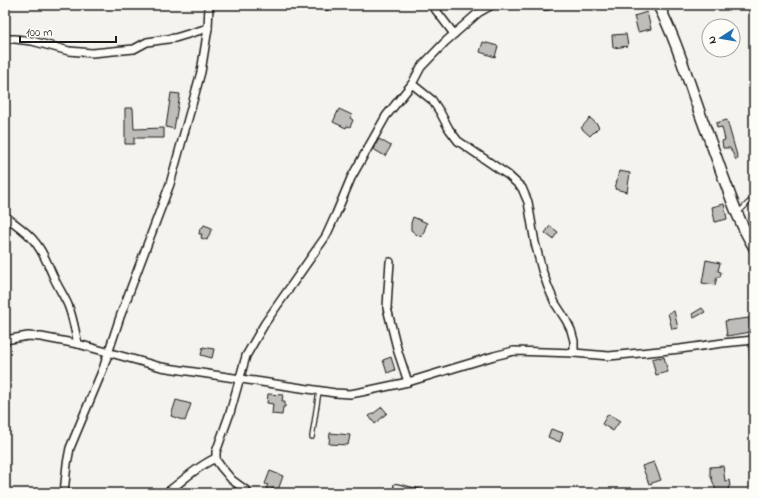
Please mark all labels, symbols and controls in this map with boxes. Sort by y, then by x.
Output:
scale bar [20,18,116,44]
north arrow [701,18,741,58]
text: 100 m [26,24,53,42]
text: N [704,35,721,45]

